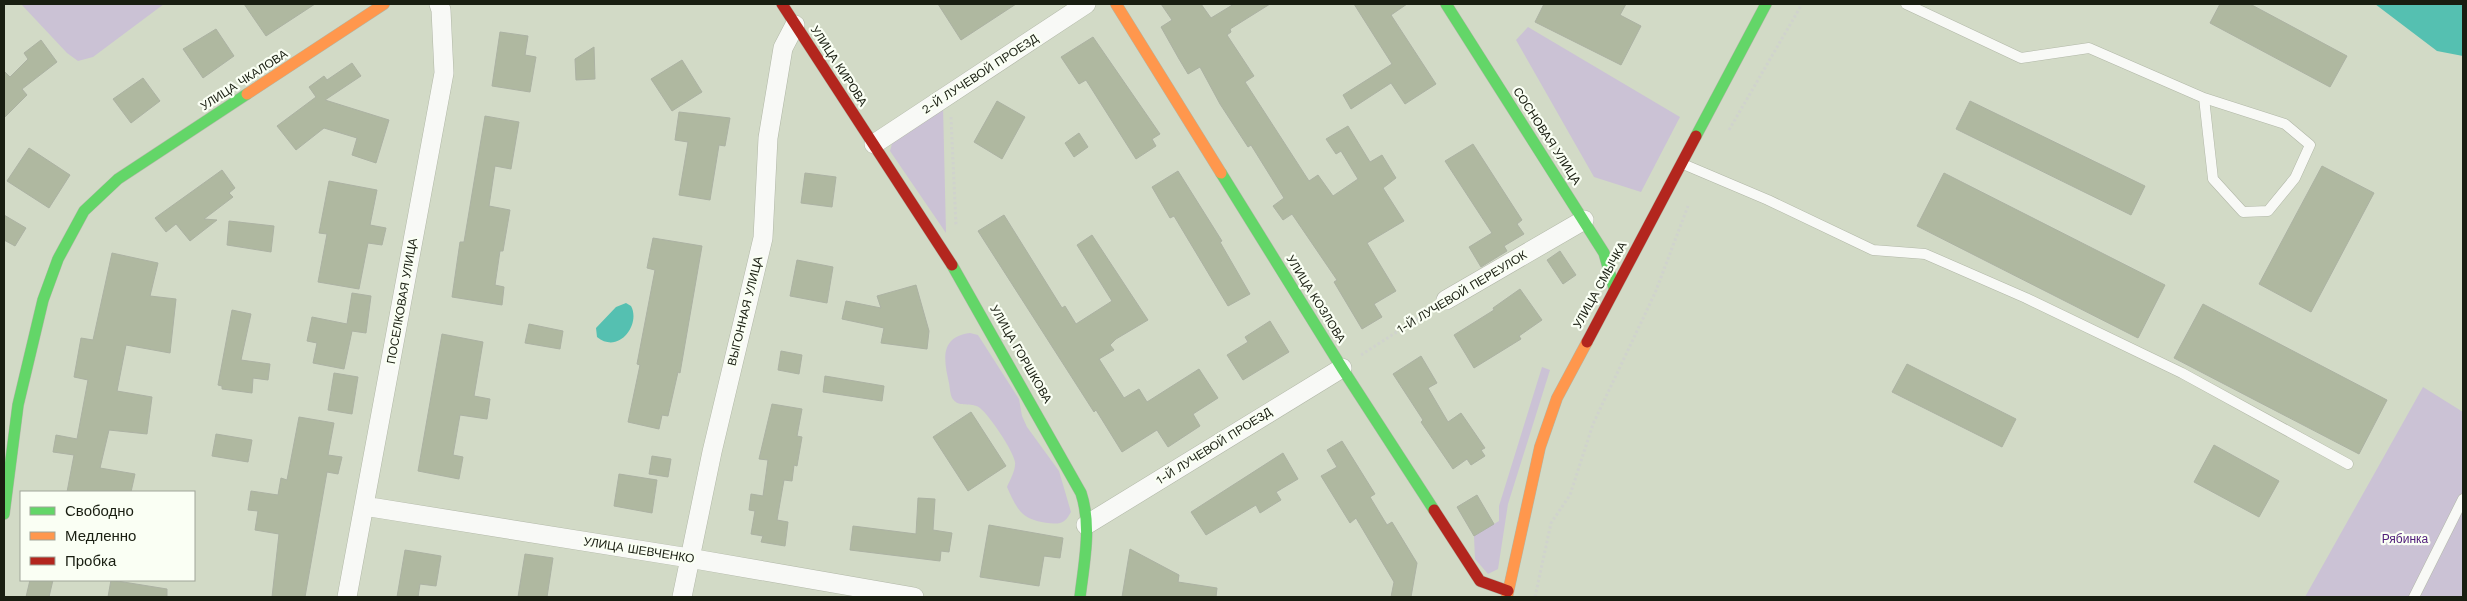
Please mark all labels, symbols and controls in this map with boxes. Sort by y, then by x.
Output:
street label: УЛИЦА КИРОВА [808,23,870,109]
street label: 2-Й ЛУЧЕВОЙ ПРОЕЗД [919,30,1041,117]
street label: УЛИЦА ЧКАЛОВА [198,47,290,113]
street label: СОСНОВАЯ УЛИЦА [1510,85,1584,187]
street label: ПОСЕЛКОВАЯ УЛИЦА [384,237,420,365]
street label: УЛИЦА СМЫЧКА [1570,239,1630,331]
street label: 1-Й ЛУЧЕВОЙ ПЕРЕУЛОК [1394,247,1529,336]
street label: УЛИЦА КОЗЛОВА [1283,253,1349,345]
street label: ВЫГОННАЯ УЛИЦА [725,255,765,367]
street label: УЛИЦА ГОРШКОВА [987,303,1055,405]
street label: 1-Й ЛУЧЕВОЙ ПРОЕЗД [1153,404,1274,487]
legend [20,491,195,581]
text: Свободно [65,502,134,520]
text: Медленно [65,527,136,545]
park label: Рябинка [2382,532,2429,546]
street label: УЛИЦА ШЕВЧЕНКО [583,534,695,566]
text: Пробка [65,552,117,570]

